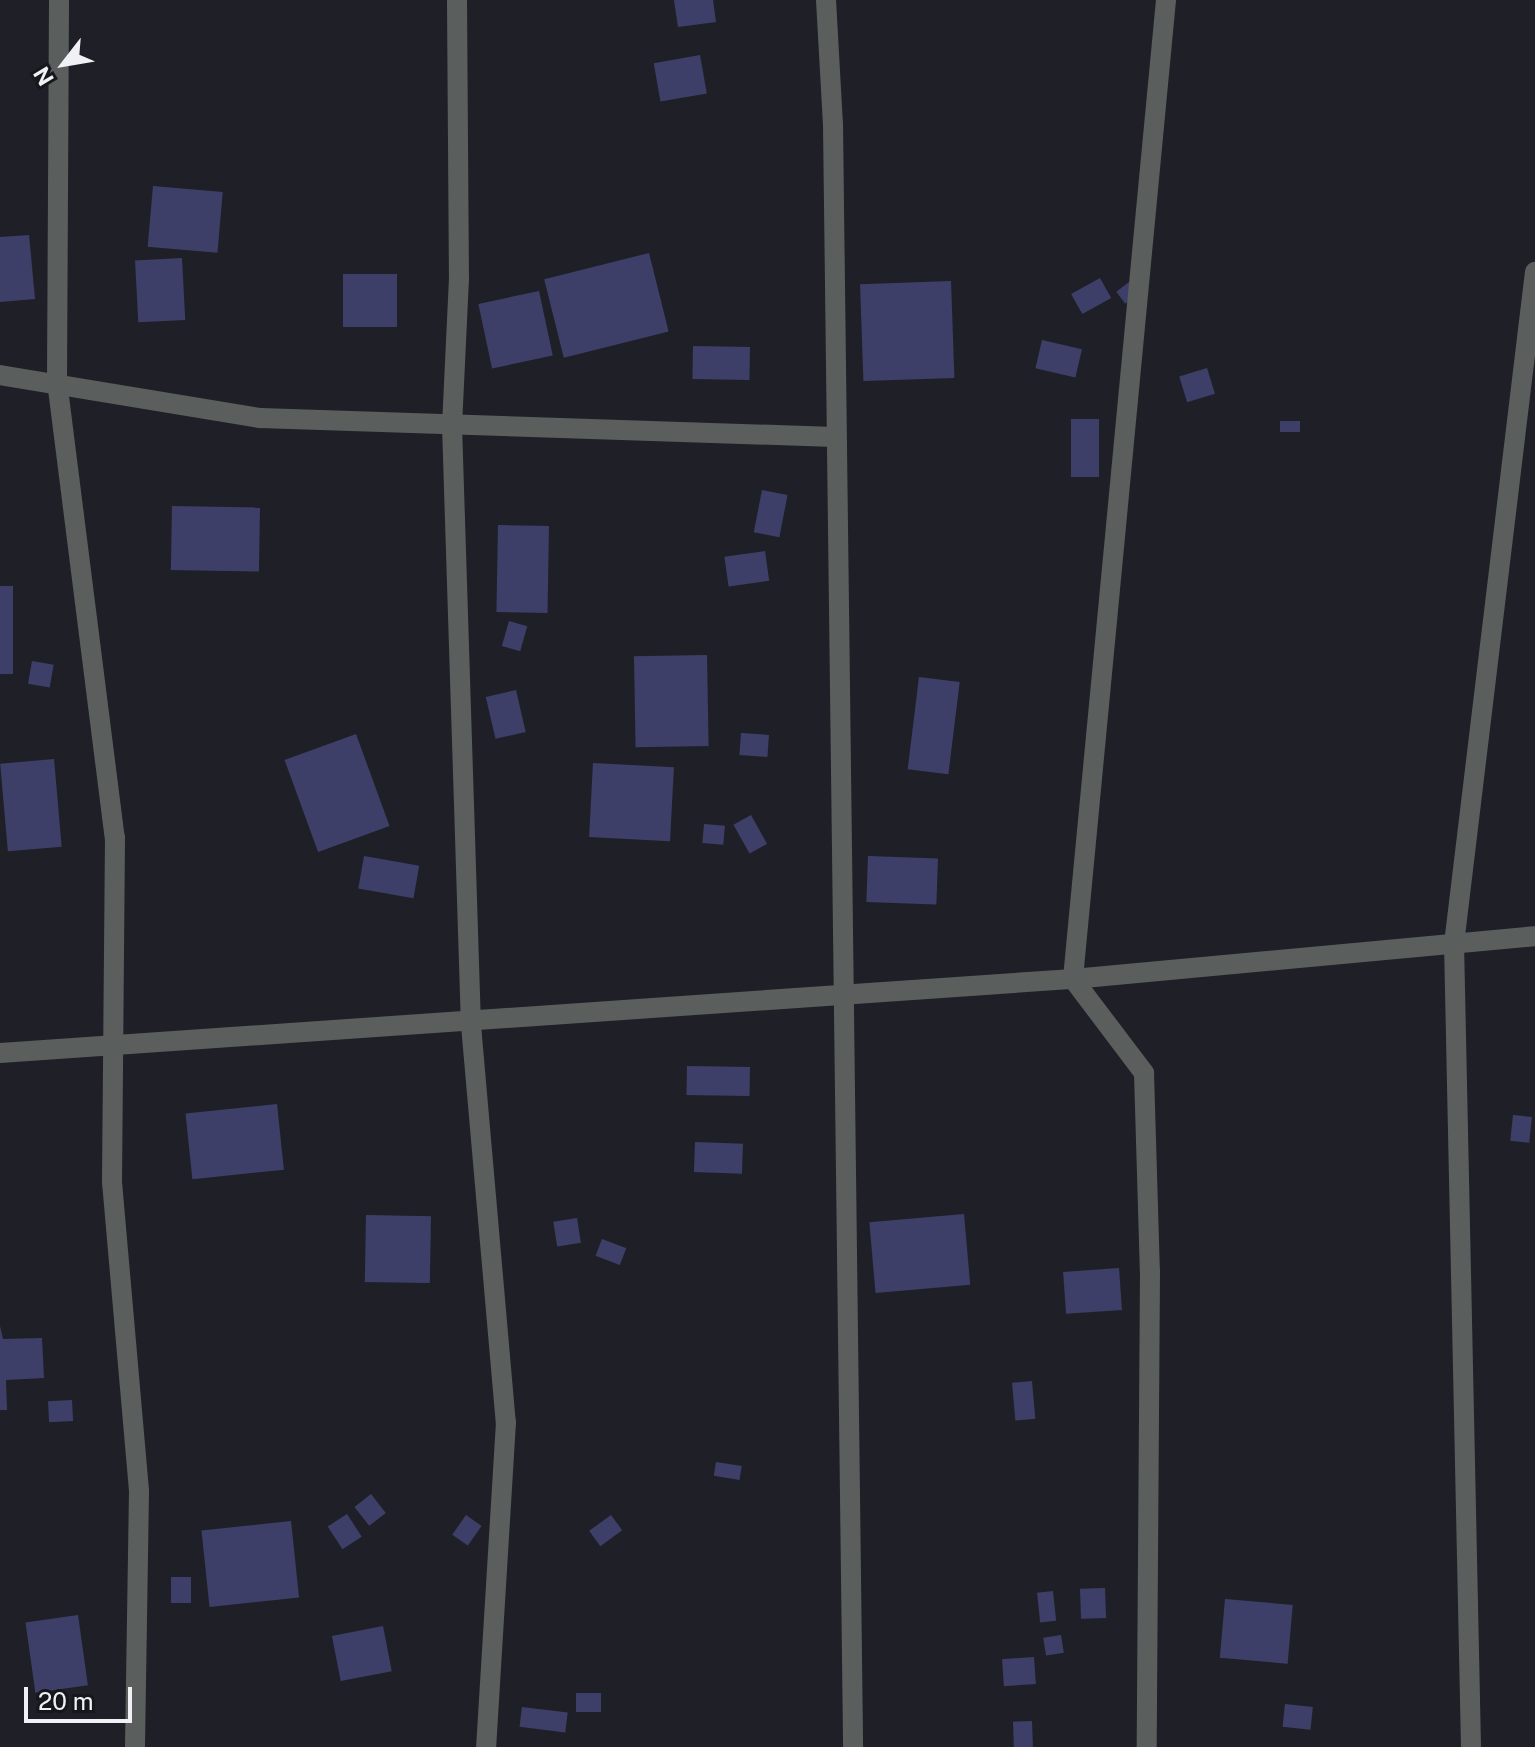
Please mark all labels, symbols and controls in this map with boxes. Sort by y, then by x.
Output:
north arrow [24,24,104,104]
text: N [28,62,59,90]
scale bar [28,1671,136,1721]
text: 20 m [38,1687,94,1715]

